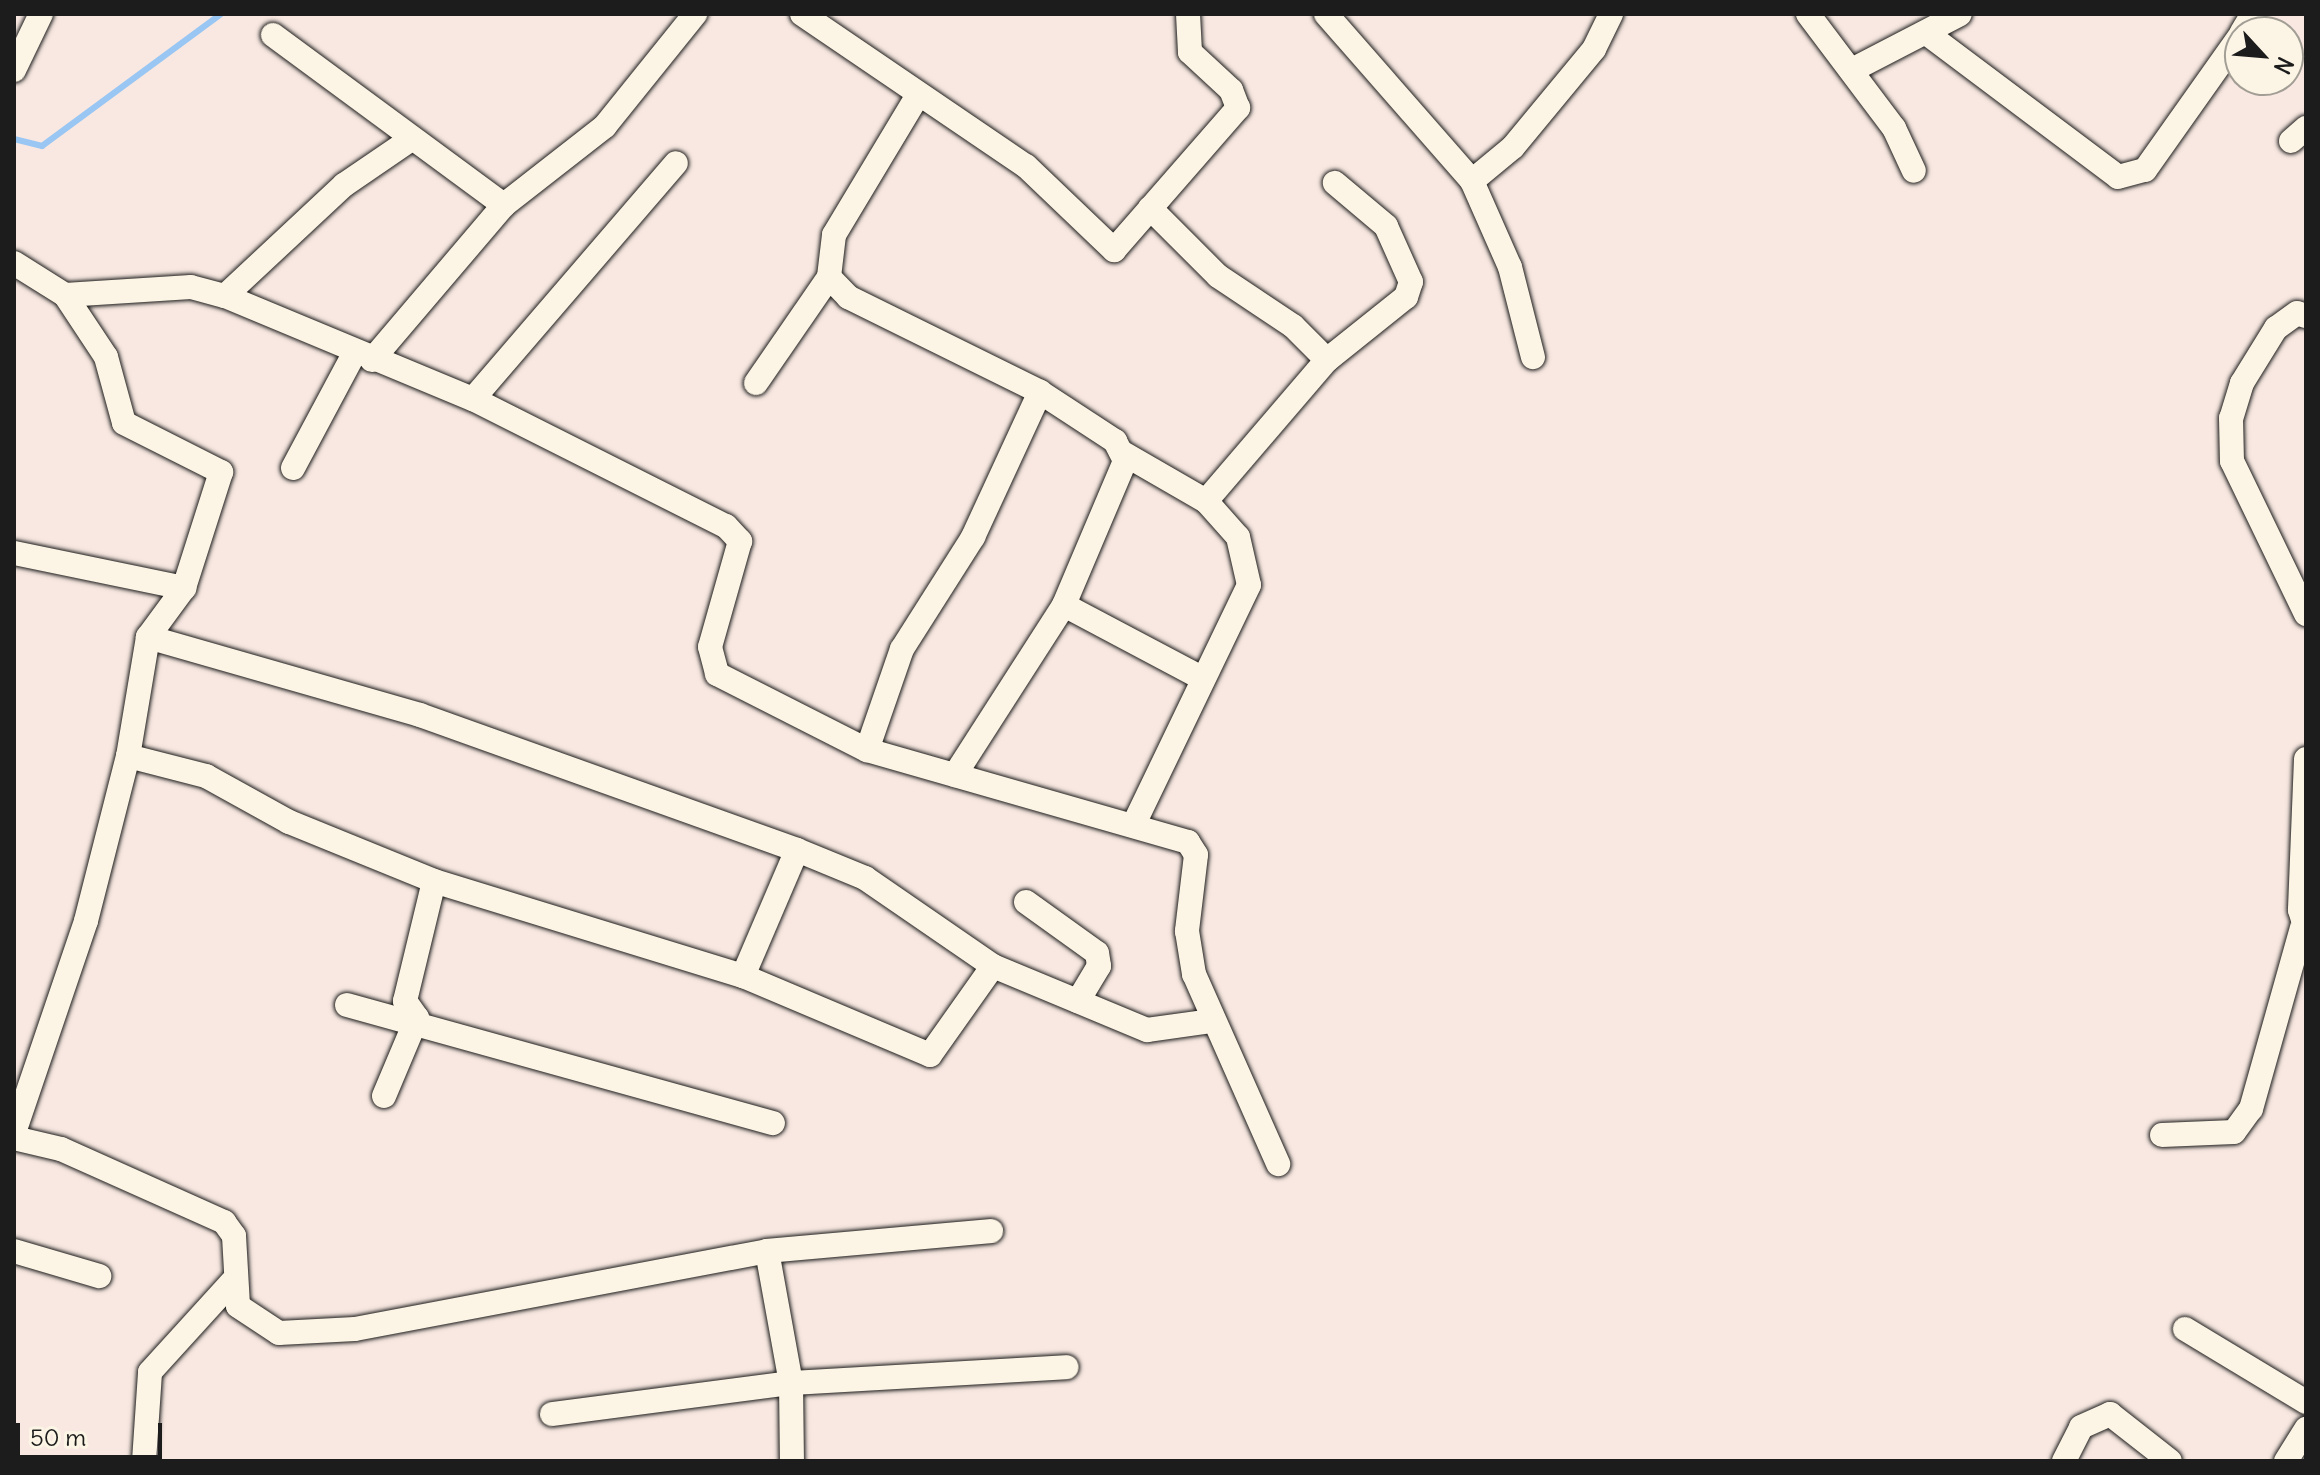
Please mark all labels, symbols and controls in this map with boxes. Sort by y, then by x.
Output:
north arrow [2224,16,2304,96]
text: N [2268,53,2300,79]
scale bar [20,1407,166,1457]
text: 50 m [30,1422,86,1452]

